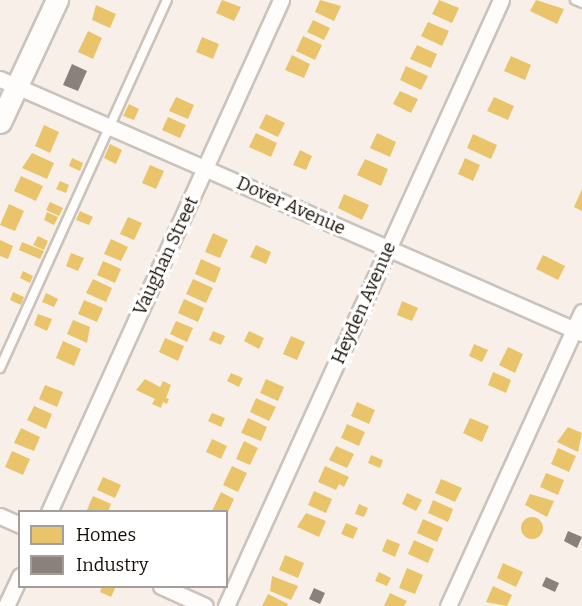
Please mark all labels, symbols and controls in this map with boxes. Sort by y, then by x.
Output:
street label: Dover Avenue [233,172,349,240]
street label: Vaughan Street [129,193,203,319]
street label: Heyden Avenue [327,239,401,367]
legend [18,510,228,588]
text: Homes [76,524,136,546]
text: Industry [76,554,148,576]

